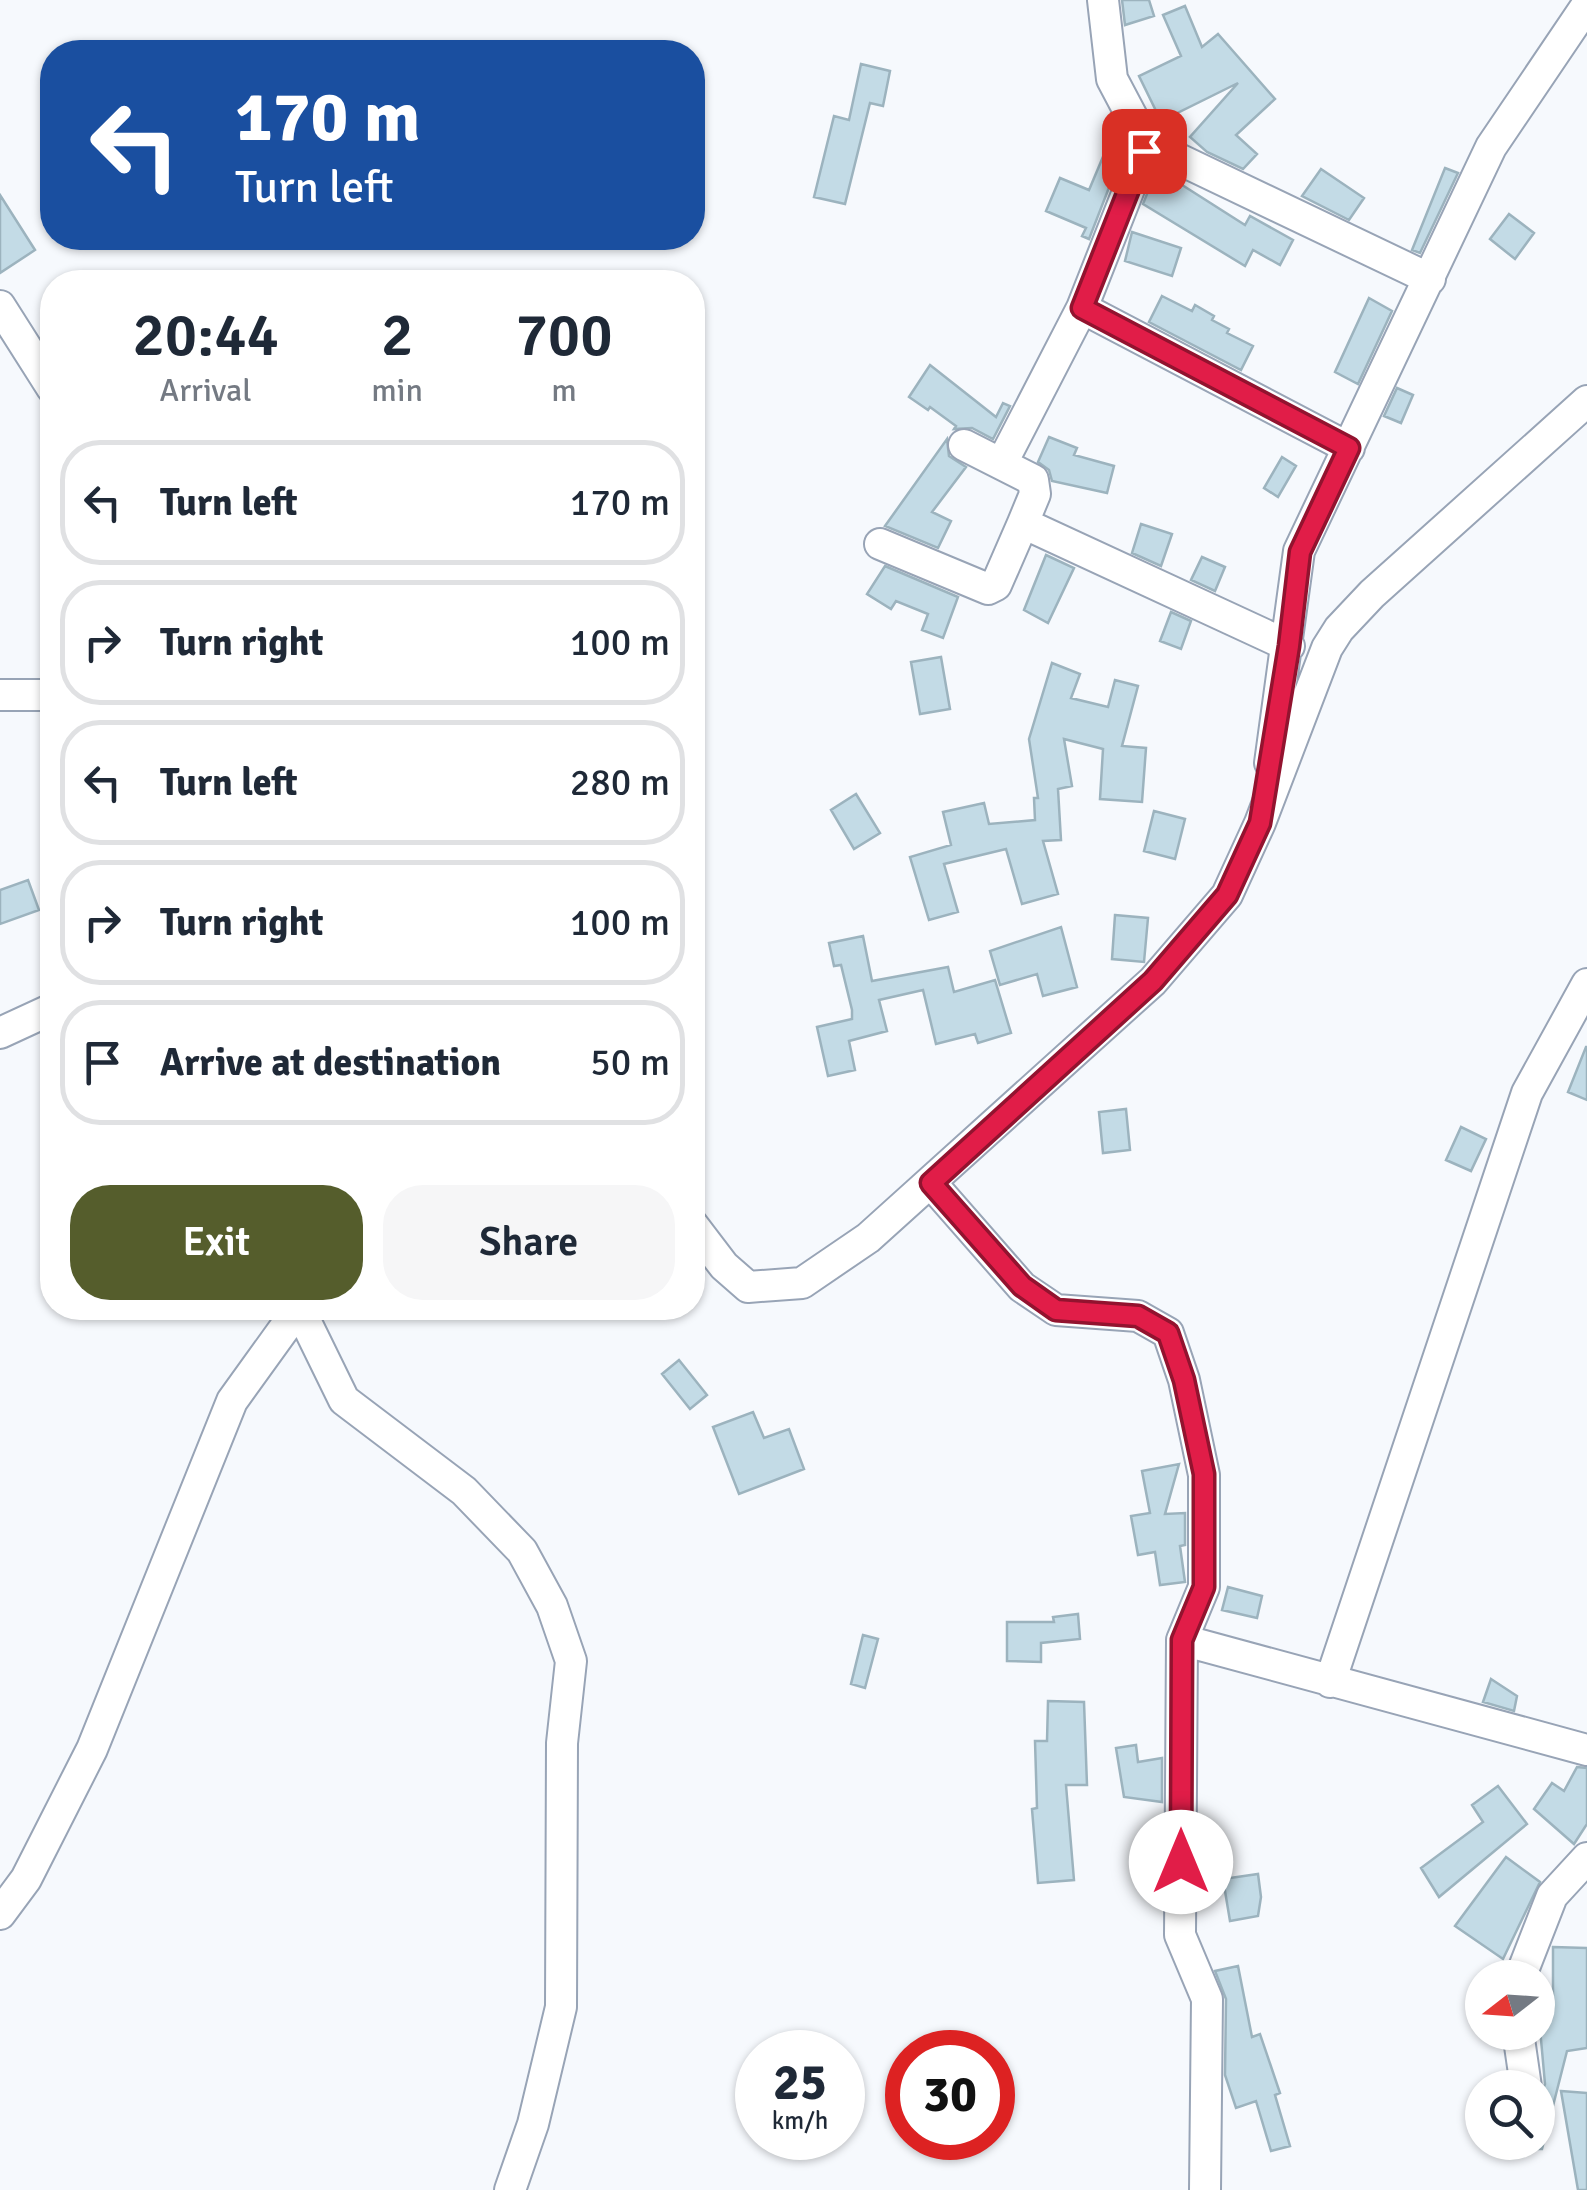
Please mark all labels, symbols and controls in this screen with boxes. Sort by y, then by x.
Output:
text: 170 m [235,74,420,160]
icon: left [70,80,200,210]
pin [1102,109,1187,194]
icon: arrive [1117,124,1172,179]
text: Turn left [235,160,394,215]
text: 20:44 [132,299,279,373]
text: 2 [381,299,413,373]
text: 700 [515,299,613,373]
text: Arrival [160,371,252,410]
text: min [371,371,423,410]
text: m [551,371,577,410]
icon: left [75,475,130,530]
text: Turn left [160,479,298,526]
text: 170 m [570,479,670,526]
icon: right [75,615,130,670]
text: Turn right [160,619,324,666]
text: 100 m [570,619,670,666]
icon: left [75,755,130,810]
text: Turn left [160,759,298,806]
text: 280 m [570,759,670,806]
icon: right [75,895,130,950]
text: Turn right [160,899,324,946]
text: 100 m [570,899,670,946]
icon: arrive [75,1035,130,1090]
text: Arrive at destination [160,1039,501,1086]
text: 50 m [590,1039,670,1086]
button: Exit [70,1185,363,1300]
button: Share [383,1185,675,1300]
position arrow [1129,1810,1233,1914]
north arrow [1465,1960,1555,2050]
map controls [1465,1960,1555,2160]
speed limit sign: 30 [885,2030,1015,2160]
text: 25 [773,2052,827,2114]
button: search [1465,2070,1555,2160]
text: km/h [772,2105,828,2136]

